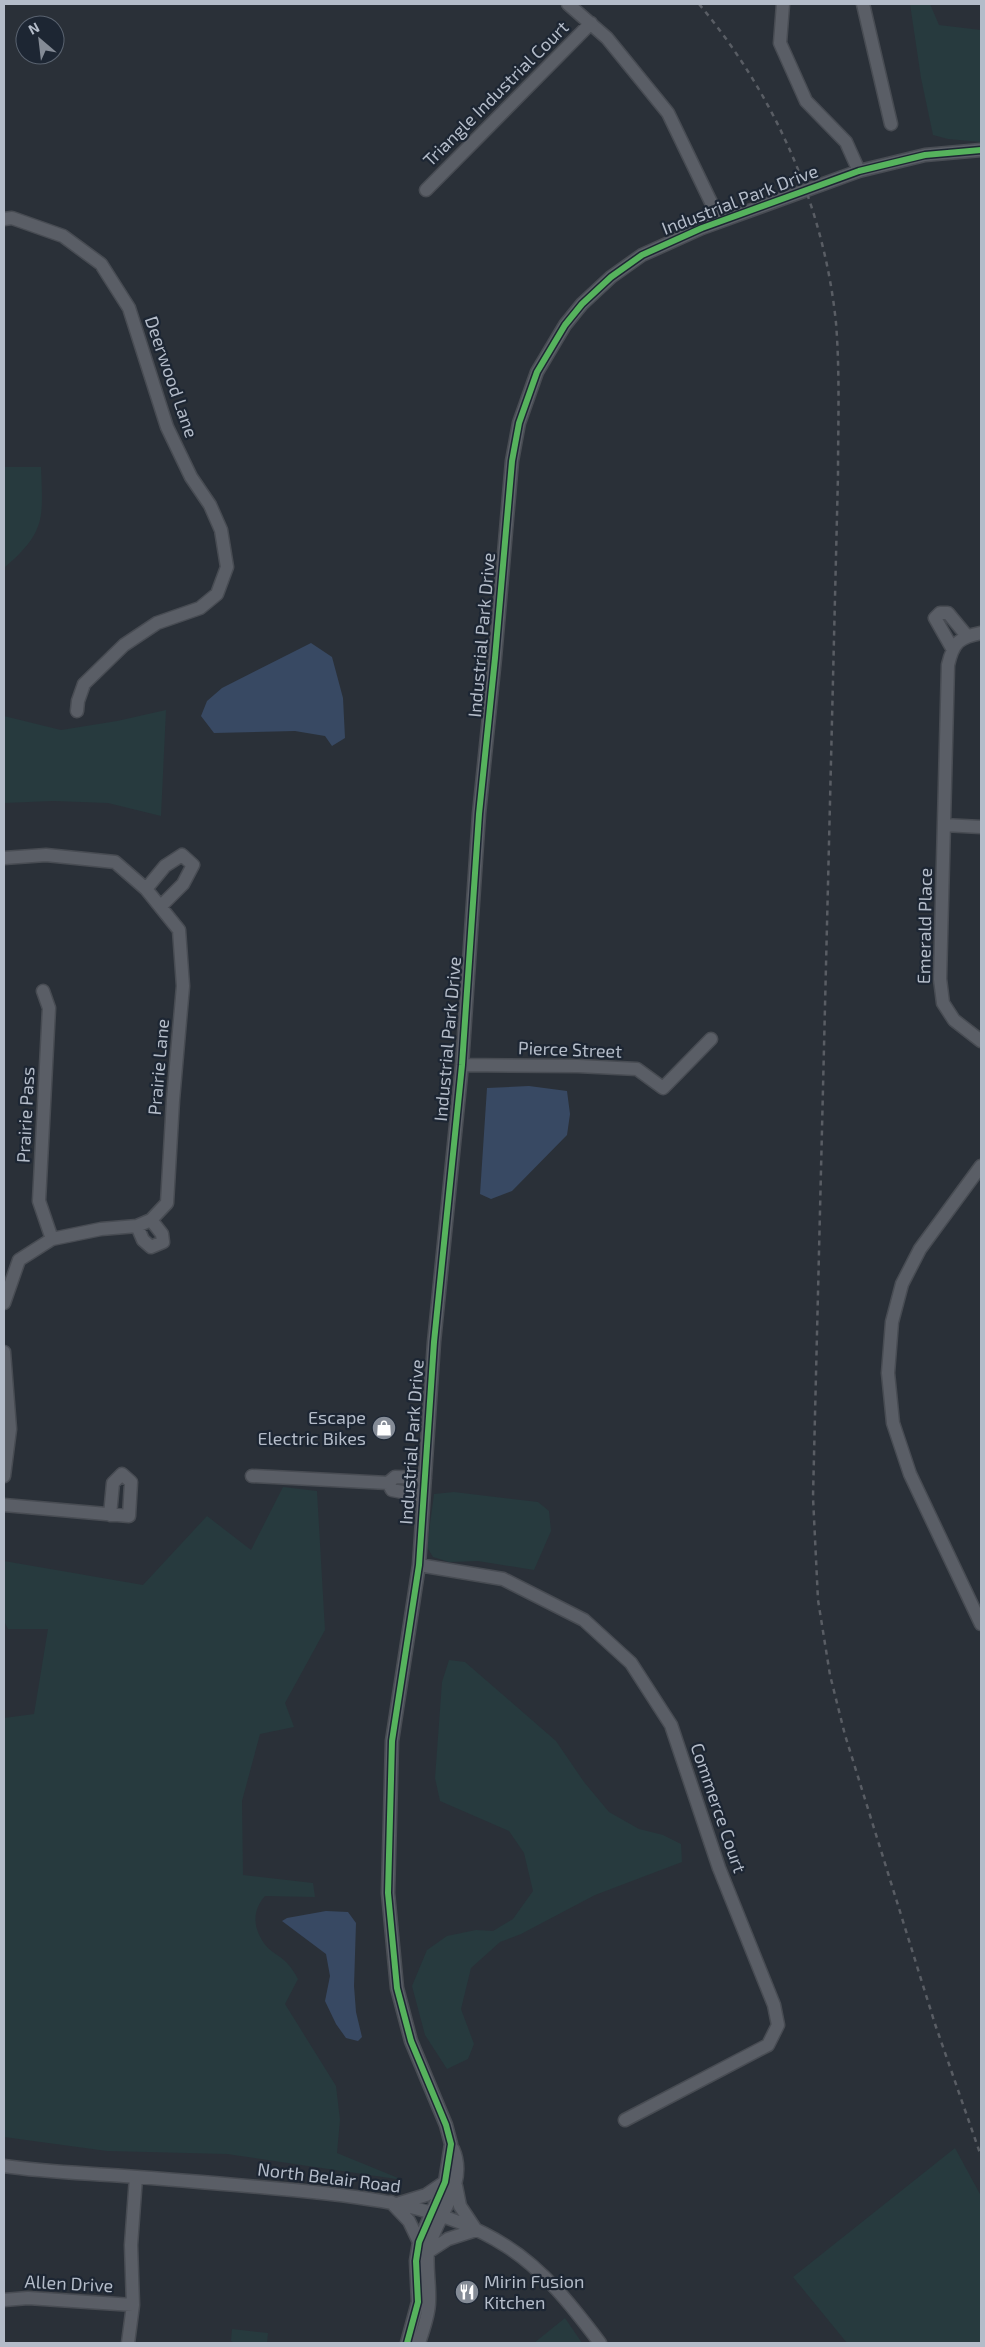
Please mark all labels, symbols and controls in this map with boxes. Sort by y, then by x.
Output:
north arrow [15,15,65,65]
street label: Triangle Industrial Court [418,16,573,171]
text: N [25,18,42,38]
street label: Industrial Park Drive [658,159,821,239]
street label: Deerwood Lane [141,313,203,440]
street label: Industrial Park Drive [463,551,499,718]
street label: Emerald Place [912,868,936,984]
street label: Industrial Park Drive [429,955,465,1122]
street label: Prairie Lane [143,1018,173,1116]
street label: Pierce Street [518,1036,623,1062]
street label: Prairie Pass [11,1066,39,1164]
street label: Industrial Park Drive [394,1359,428,1525]
place label: Escape Electric Bikes [257,1406,366,1449]
shop icon: Escape Electric Bikes [371,1415,397,1441]
street label: Commerce Court [686,1740,752,1876]
street label: North Belair Road [256,2157,402,2197]
street label: Allen Drive [24,2270,114,2296]
place label: Mirin Fusion Kitchen [484,2270,584,2313]
restaurant icon: Mirin Fusion Kitchen [454,2279,480,2305]

